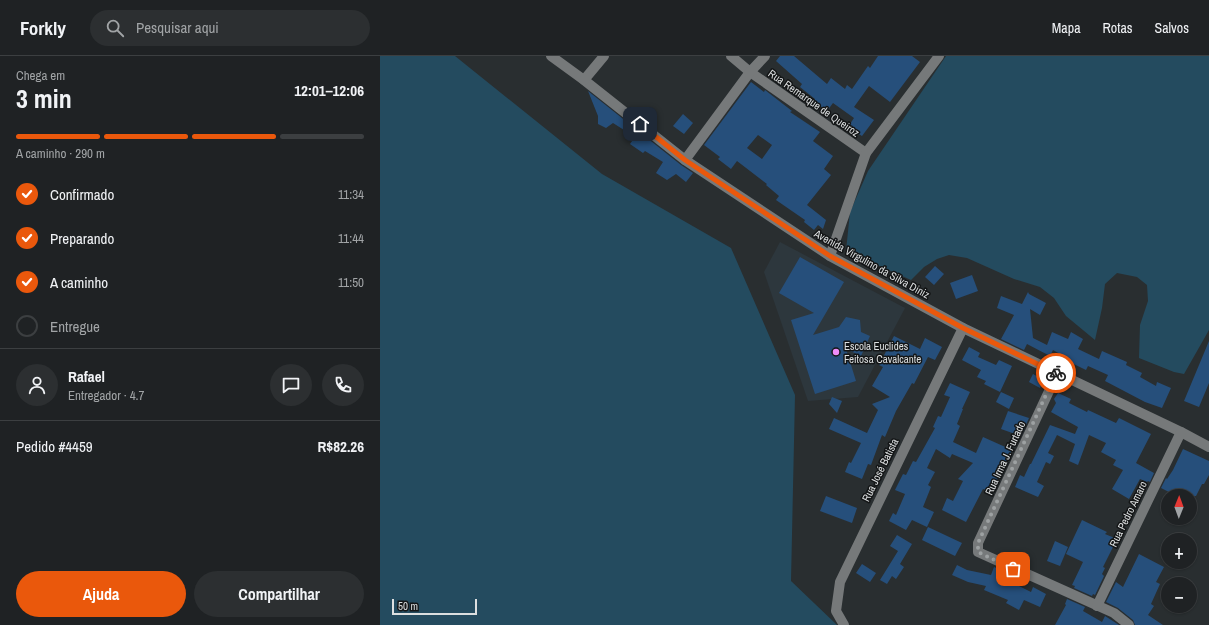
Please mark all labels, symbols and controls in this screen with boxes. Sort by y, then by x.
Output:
search box [90,10,370,46]
text: Forkly [20,15,66,41]
icon: search [104,17,126,39]
text: Pesquisar aqui [136,17,219,38]
text: Mapa [1052,19,1081,37]
text: Rotas [1103,19,1133,37]
text: Salvos [1155,19,1189,37]
street label: Rua Remarque de Queiroz [766,66,863,140]
text: Chega em [16,67,65,84]
text: 12:01–12:06 [294,80,364,101]
text: 3 min [16,81,72,116]
pin [623,107,657,141]
icon: home [629,113,651,135]
text: A caminho · 290 m [16,145,105,162]
icon: check [16,183,38,205]
text: Confirmado [50,184,114,205]
text: 11:34 [338,186,364,203]
street label: Avenida Virgulino da Silva Diniz [811,226,933,302]
icon: check [16,227,38,249]
text: Preparando [50,228,114,249]
text: 11:44 [338,230,364,247]
icon: check [16,271,38,293]
text: A caminho [50,272,108,293]
text: 11:50 [338,274,364,291]
text: Entregue [50,316,100,337]
place label: Escola Euclides Feitosa Cavalcante [844,339,921,366]
marker: Escola Euclides Feitosa Cavalcante [831,347,841,357]
courier [1036,353,1076,393]
icon: bike [1045,362,1067,384]
button: person [16,364,58,406]
button: chat [270,364,312,406]
button: phone [322,364,364,406]
text: Rafael [68,366,105,387]
text: Entregador · 4.7 [68,387,144,404]
street label: Rua Irma J. Furtado [982,419,1028,497]
text: Pedido #4459 [16,436,93,457]
text: R$82.26 [317,436,364,457]
street label: Rua José Batista [859,436,901,504]
street label: Rua Pedro Amaro [1106,479,1150,549]
north arrow [1161,489,1197,525]
map controls [1161,489,1197,613]
button: + [1161,533,1197,569]
pin [996,552,1030,586]
icon: bag [1002,558,1024,580]
button: Ajuda [16,571,186,617]
button: Compartilhar [194,571,364,617]
button: − [1161,577,1197,613]
scale bar [392,597,477,616]
text: 50 m [398,599,418,613]

